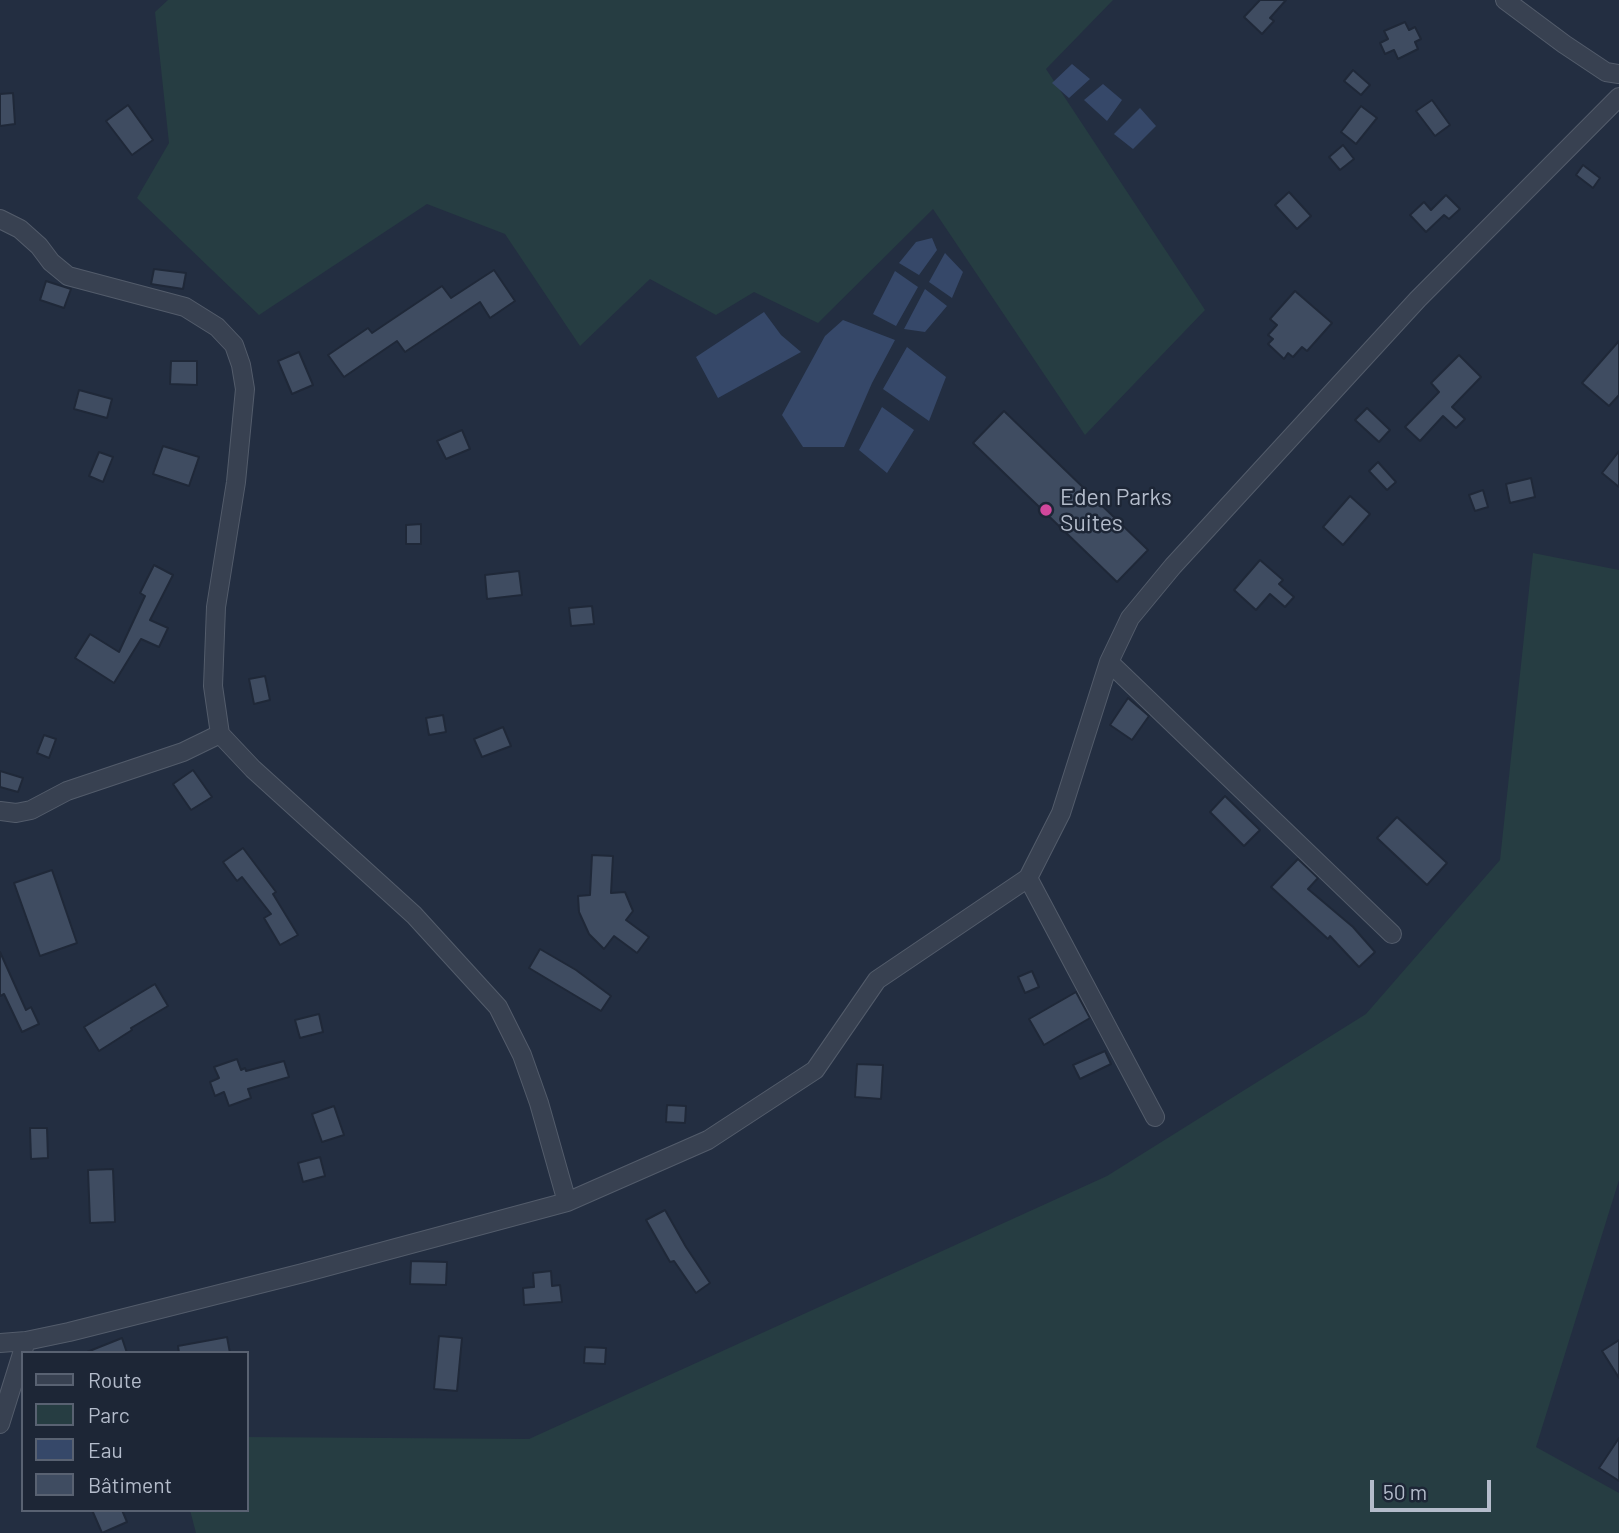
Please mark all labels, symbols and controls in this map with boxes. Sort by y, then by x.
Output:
place label: Eden Parks Suites [1060,483,1172,537]
marker: Eden Parks Suites [1038,502,1054,518]
legend [21,1351,248,1512]
text: Route [88,1367,142,1392]
text: Parc [88,1402,130,1427]
text: Eau [88,1437,123,1462]
scale bar [1374,1466,1495,1510]
text: Bâtiment [88,1472,172,1497]
text: 50 m [1383,1479,1427,1504]

